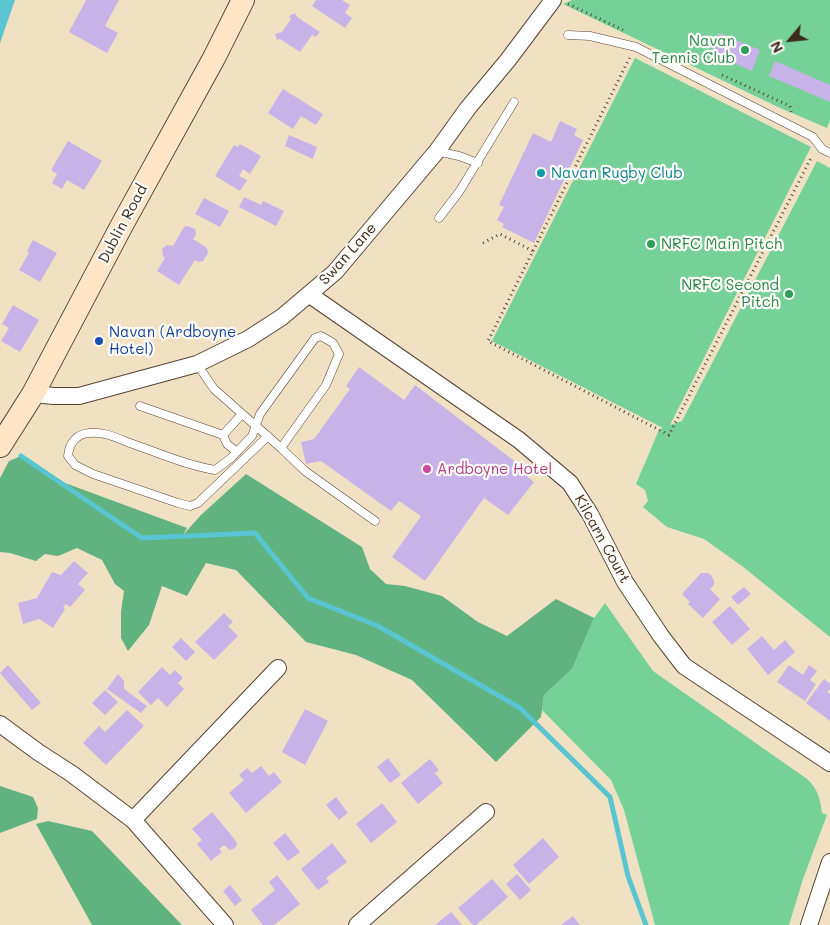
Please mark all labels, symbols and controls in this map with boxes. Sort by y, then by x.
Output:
north arrow [765,15,815,65]
place label: Navan Tennis Club [652,32,735,67]
text: N [765,38,787,56]
marker: Navan Tennis Club [739,44,751,56]
place label: Navan Rugby Club [551,164,683,182]
marker: Navan Rugby Club [535,167,547,179]
street label: Dublin Road [95,181,151,267]
street label: Swan Lane [315,219,381,289]
place label: NRFC Main Pitch [661,235,782,253]
marker: NRFC Main Pitch [645,238,657,250]
place label: NRFC Second Pitch [681,276,779,311]
marker: NRFC Second Pitch [783,288,795,300]
place label: Navan (Ardboyne Hotel) [109,323,236,358]
marker: Navan (Ardboyne Hotel) [93,335,105,347]
place label: Ardboyne Hotel [437,460,552,478]
marker: Ardboyne Hotel [421,463,433,475]
street label: Kilcarn Court [570,492,634,586]

